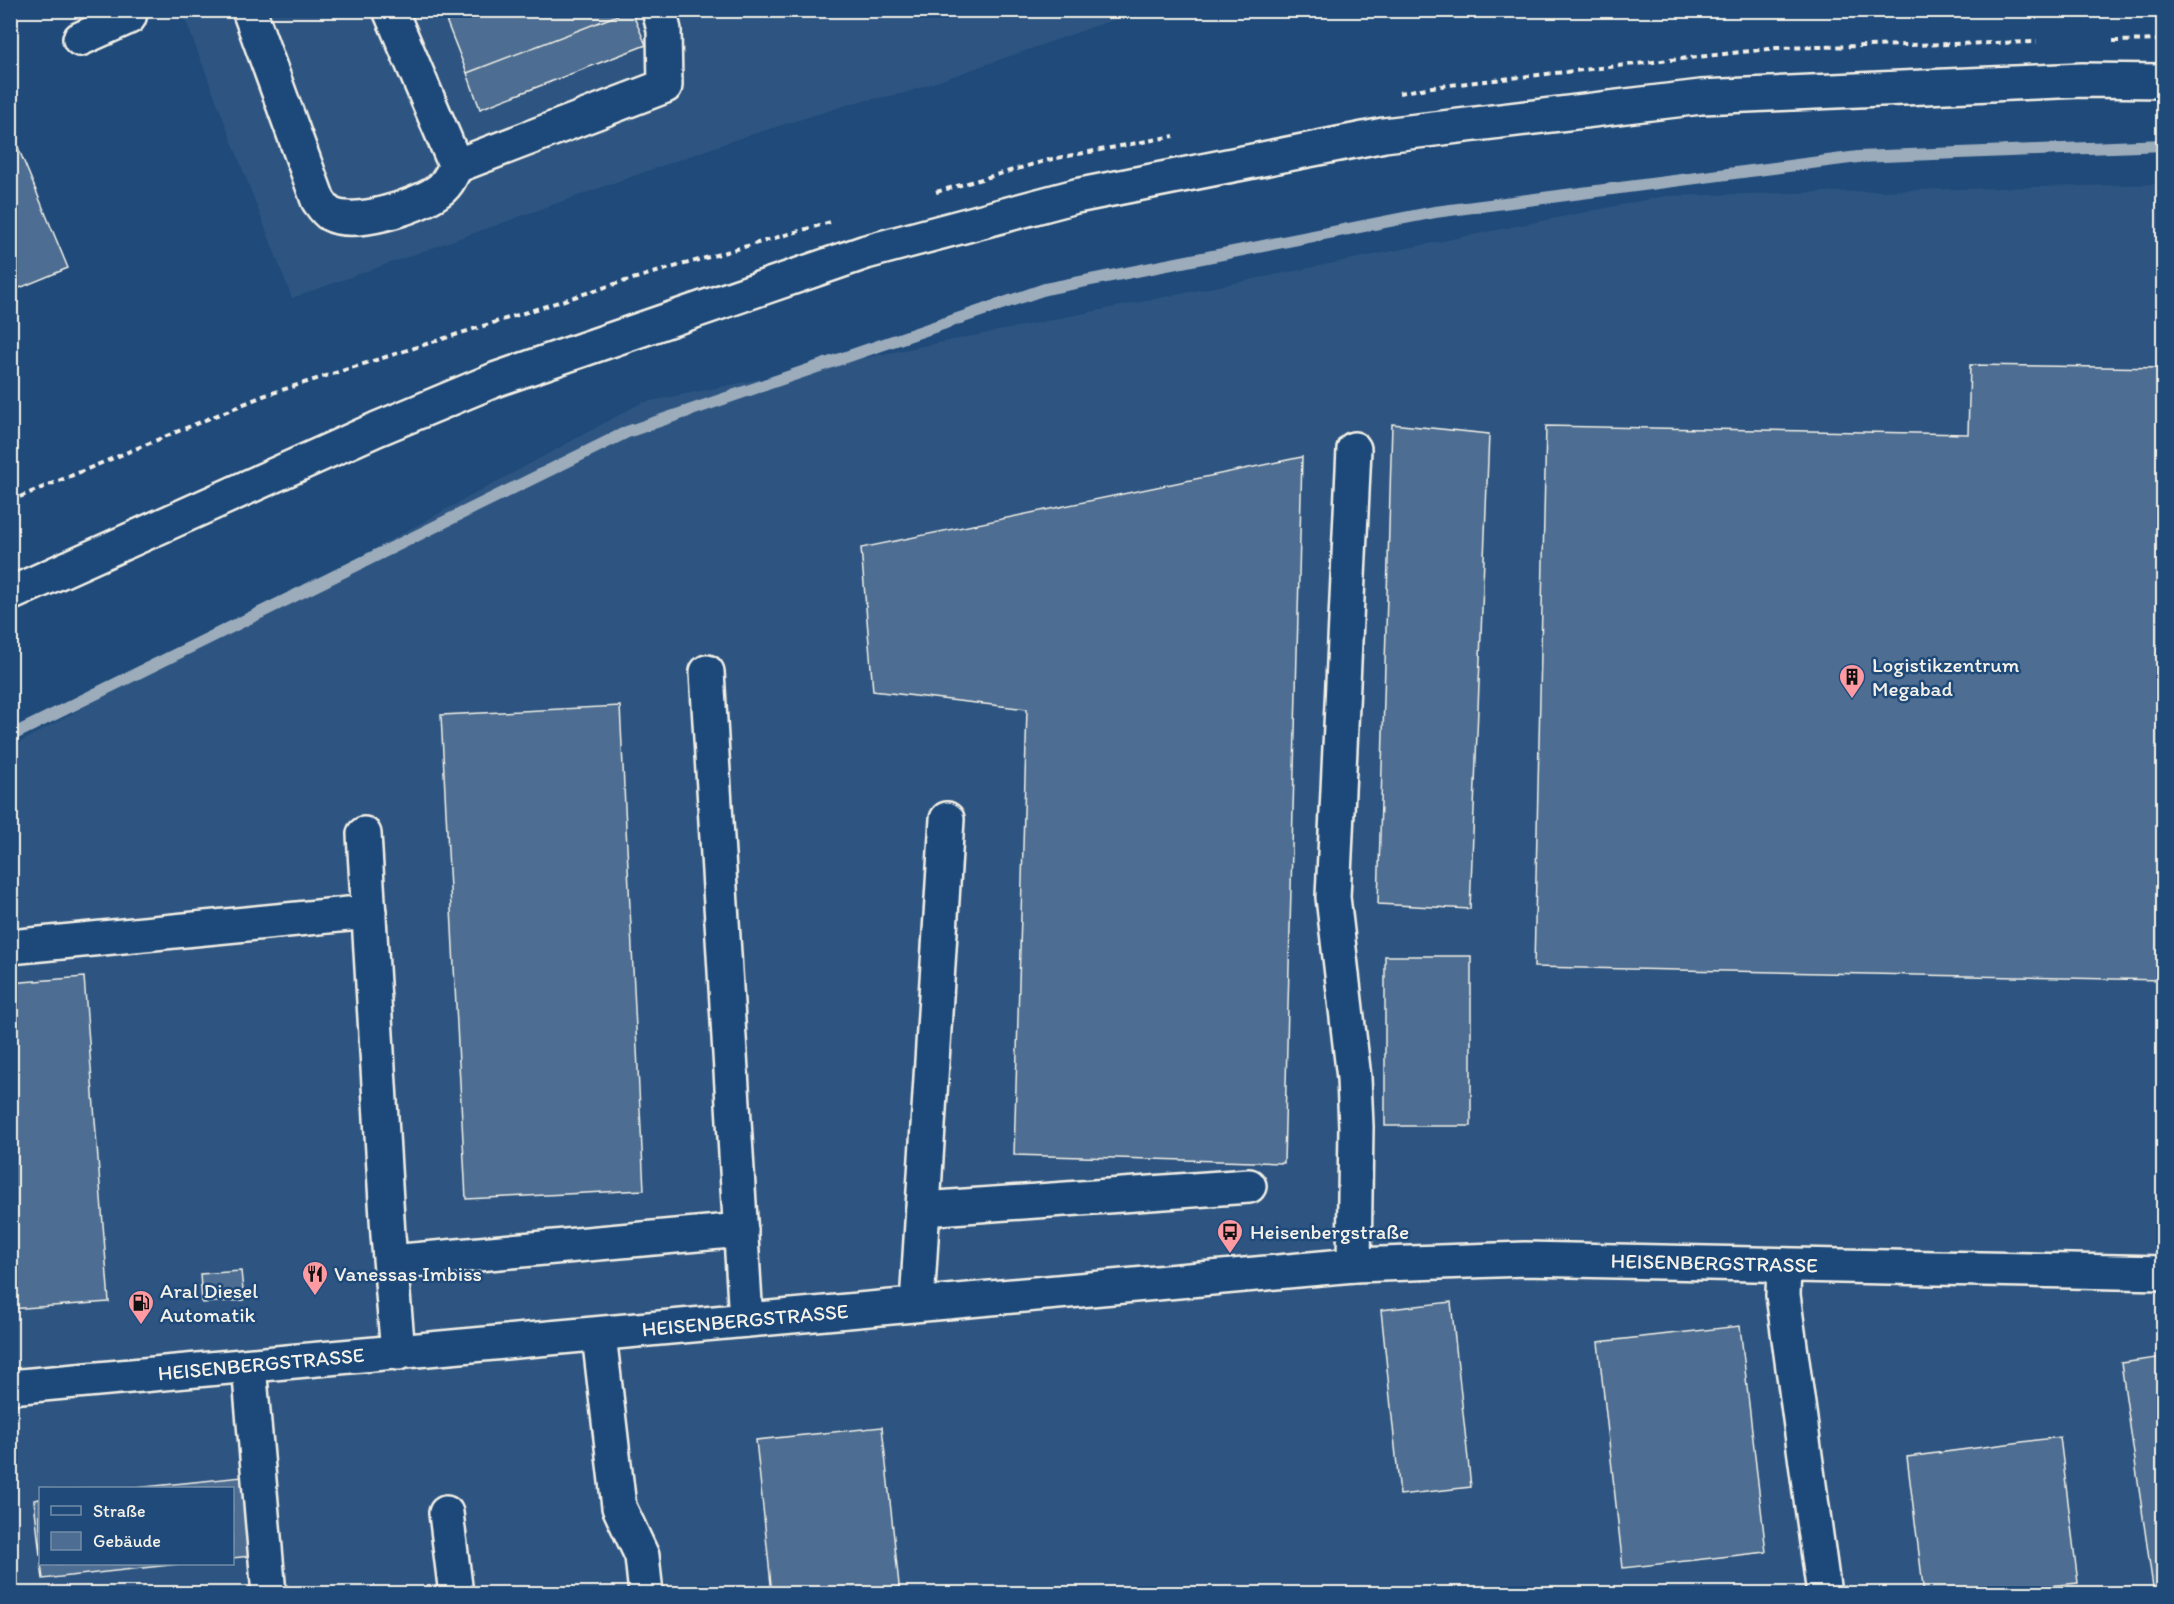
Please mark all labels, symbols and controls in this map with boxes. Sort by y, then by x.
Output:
place label: Logistikzentrum Megabad [1872,652,2020,701]
building icon: Logistikzentrum Megabad [1837,662,1867,700]
bus stop icon: Heisenbergstraße [1215,1217,1245,1255]
place label: Heisenbergstraße [1250,1219,1409,1244]
street label: HEISENBERGSTRASSE [1610,1248,1818,1277]
restaurant icon: Vanessas Imbiss [300,1259,330,1297]
place label: Vanessas Imbiss [334,1261,482,1286]
place label: Aral Diesel Automatik [160,1278,258,1327]
fuel station icon: Aral Diesel Automatik [126,1288,156,1326]
street label: HEISENBERGSTRASSE [641,1298,849,1342]
street label: HEISENBERGSTRASSE [157,1342,365,1386]
legend [39,1487,234,1565]
text: Straße [93,1500,146,1522]
text: Gebäude [93,1530,161,1552]

